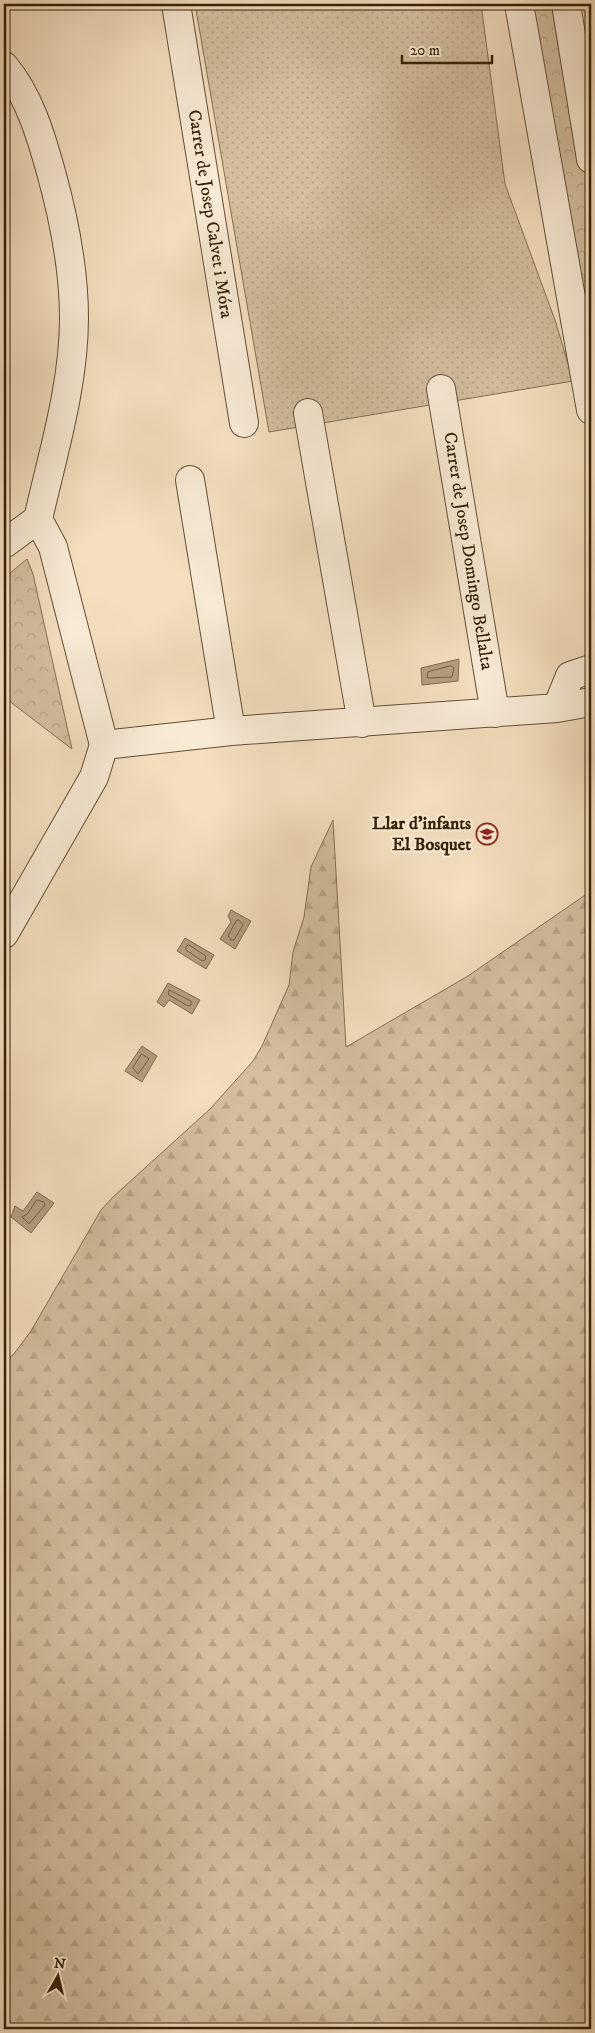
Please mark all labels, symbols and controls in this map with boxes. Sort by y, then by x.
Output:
scale bar [402,32,492,64]
text: 20 m [410,41,440,60]
street label: Carrer de Josep Calvet i Móra [183,108,237,320]
street label: Carrer de Josep Domingo Bellalta [438,431,498,672]
place label: Llar d'infants El Bosquet [372,813,471,856]
school or university icon: Llar d'infants El Bosquet [475,822,499,846]
north arrow [32,1950,82,2000]
text: N [53,1954,67,1974]

